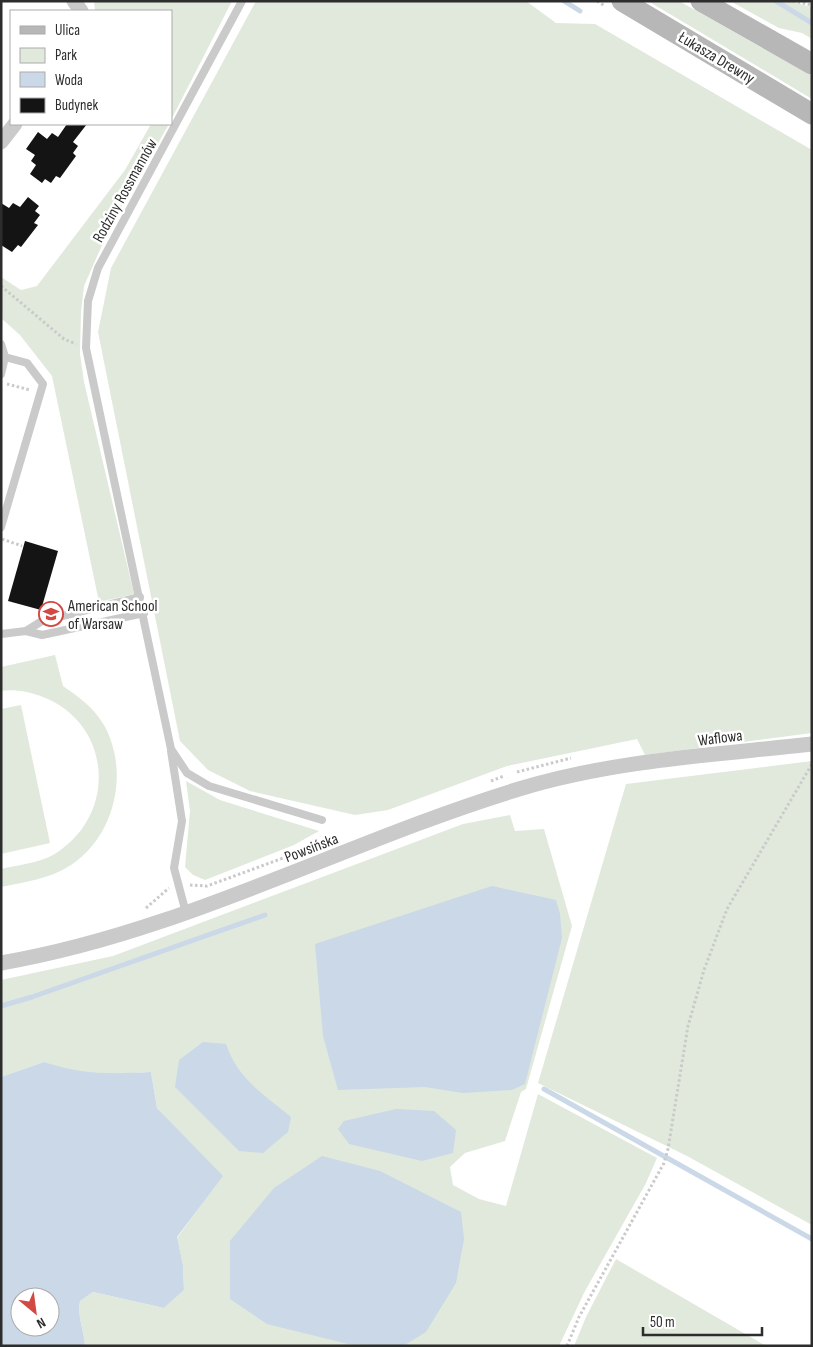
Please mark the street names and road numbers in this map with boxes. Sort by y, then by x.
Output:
street label: Łukasza Drewny [674,28,758,88]
street label: Rodziny Rossmannów [89,136,162,246]
street label: Waflowa [697,726,743,751]
street label: Powsińska [282,830,341,867]

